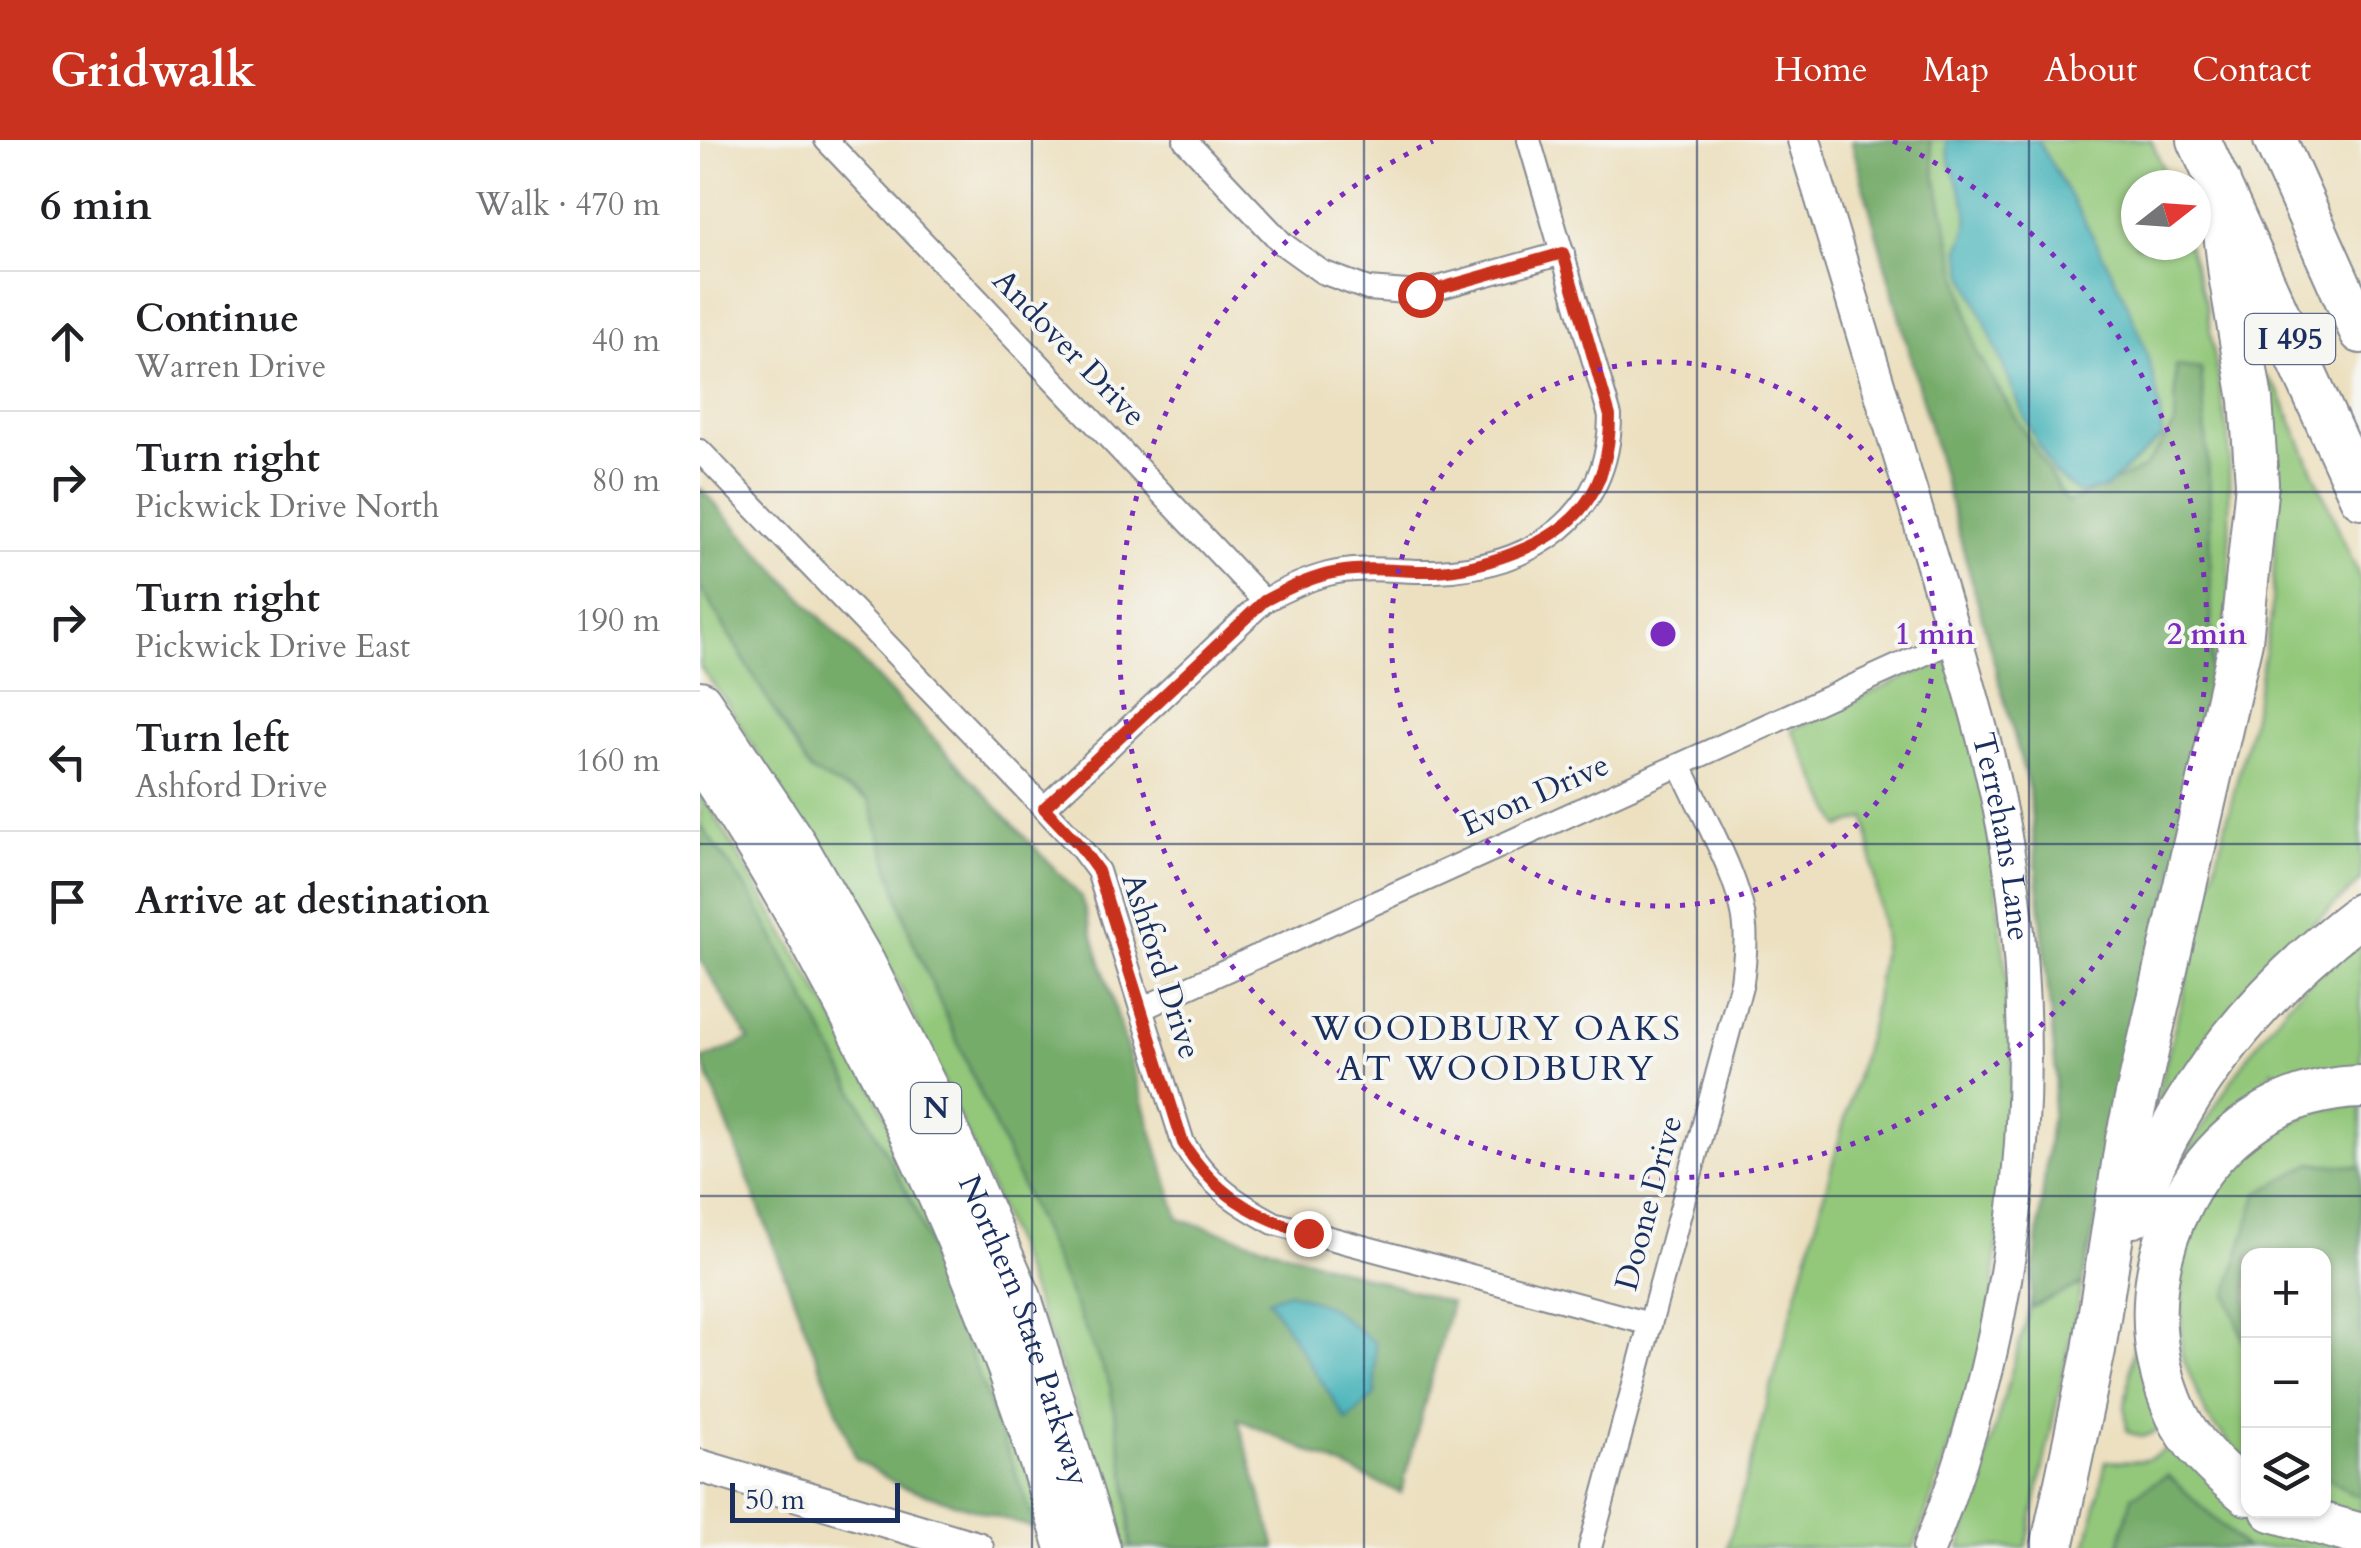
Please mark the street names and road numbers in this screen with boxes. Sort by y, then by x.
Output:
street label: Andover Drive [982,259,1156,437]
road number: I 495 [2245,314,2335,364]
street label: Terrehans Lane [1961,728,2041,943]
street label: Evon Drive [1454,743,1616,847]
street label: Ashford Drive [1110,868,1212,1064]
road number: N [911,1083,961,1133]
street label: Doone Drive [1605,1111,1693,1295]
street label: Northern State Parkway [947,1168,1100,1492]

